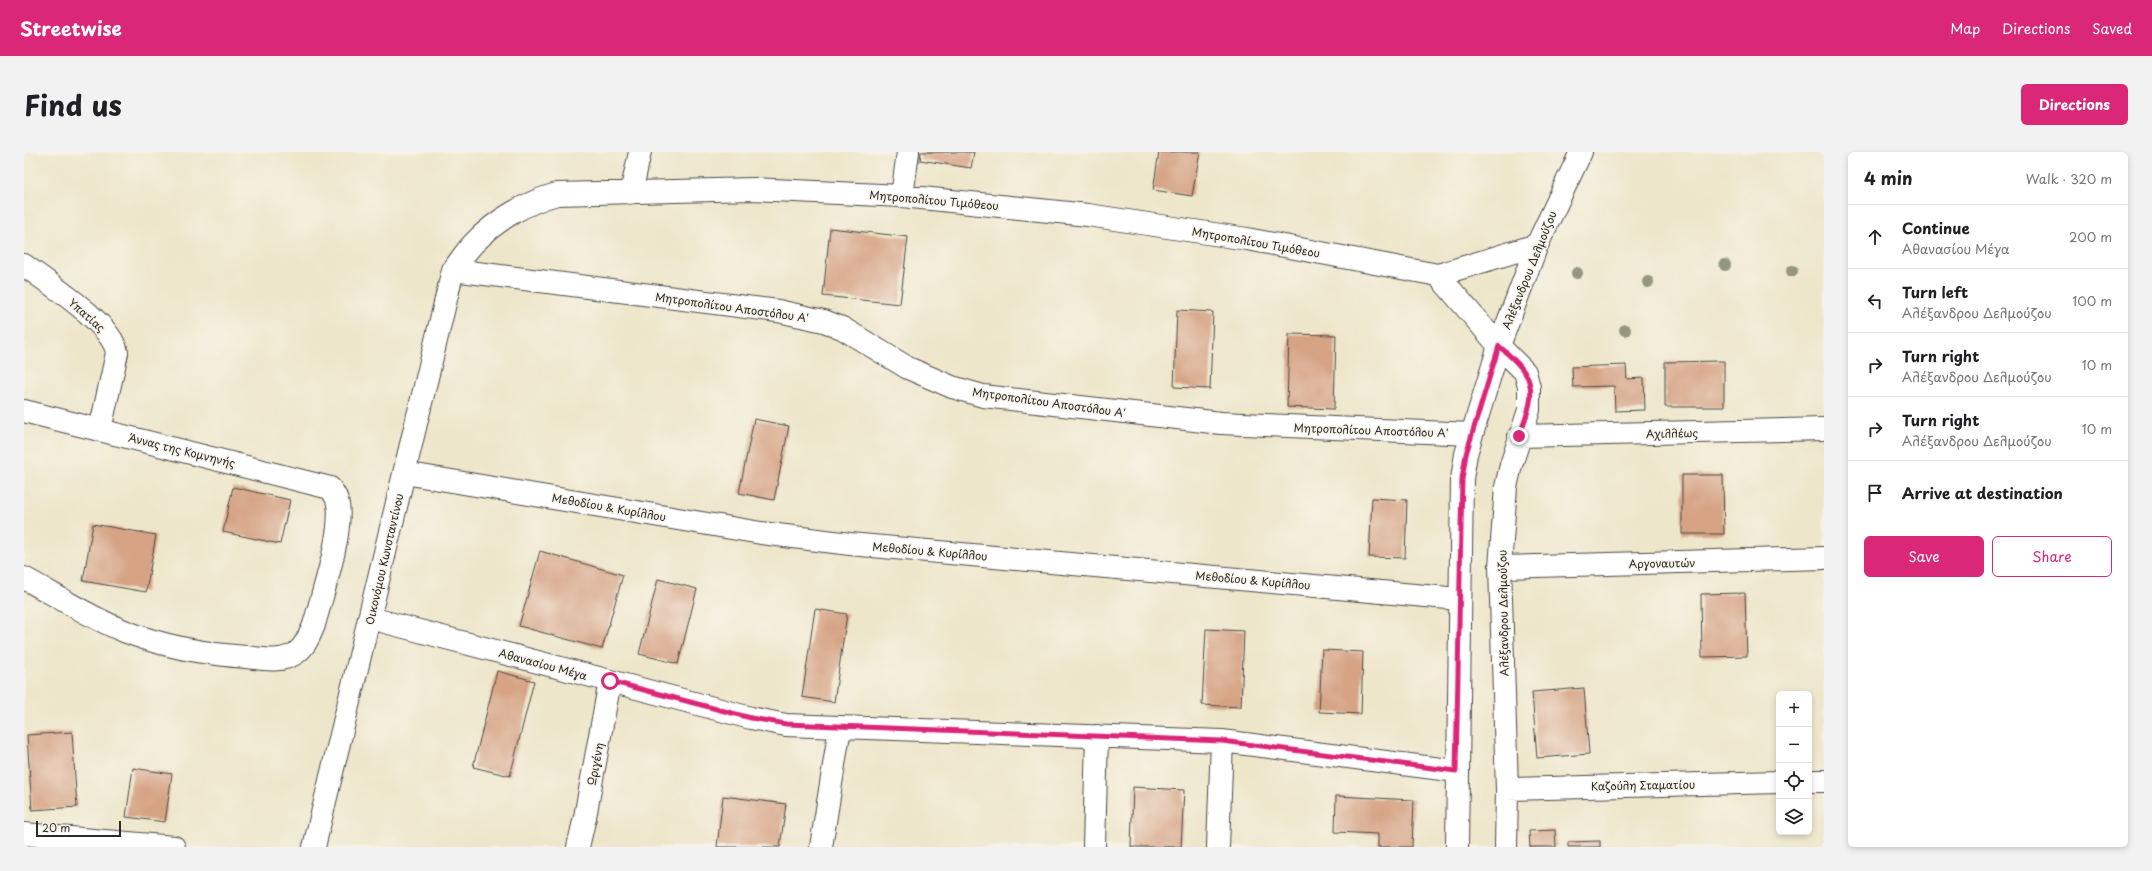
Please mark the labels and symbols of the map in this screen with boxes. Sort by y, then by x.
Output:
street label: Μητροπολίτου Τιμόθεου [869,186,999,214]
street label: Αλέξανδρου Δελμούζου [1497,208,1561,332]
street label: Μητροπολίτου Τιμόθεου [1191,222,1321,262]
street label: Μητροπολίτου Αποστόλου Α' [654,288,810,326]
street label: Υπατίας [65,294,109,336]
street label: Μητροπολίτου Αποστόλου Α' [971,383,1127,421]
street label: Μητροπολίτου Αποστόλου Α' [1293,419,1449,441]
street label: Αχιλλέως [1646,424,1699,442]
route end [1510,427,1528,445]
street label: Άννας της Κομνηνής [127,429,237,472]
street label: Μεθοδίου & Κυρίλλου [551,489,667,525]
street label: Οικονόμου Κωνσταντίνου [361,492,407,626]
street label: Μεθοδίου & Κυρίλλου [872,537,988,565]
street label: Αλέξανδρου Δελμούζου [1493,550,1513,676]
street label: Αργοναυτών [1628,554,1696,572]
street label: Μεθοδίου & Κυρίλλου [1195,566,1311,594]
street label: Αθανασίου Μέγα [497,644,589,684]
route start [601,672,619,690]
street label: Ωριγένη [583,741,607,787]
street label: Καζούλη Σταματίου [1591,776,1695,794]
scale bar [36,819,121,838]

